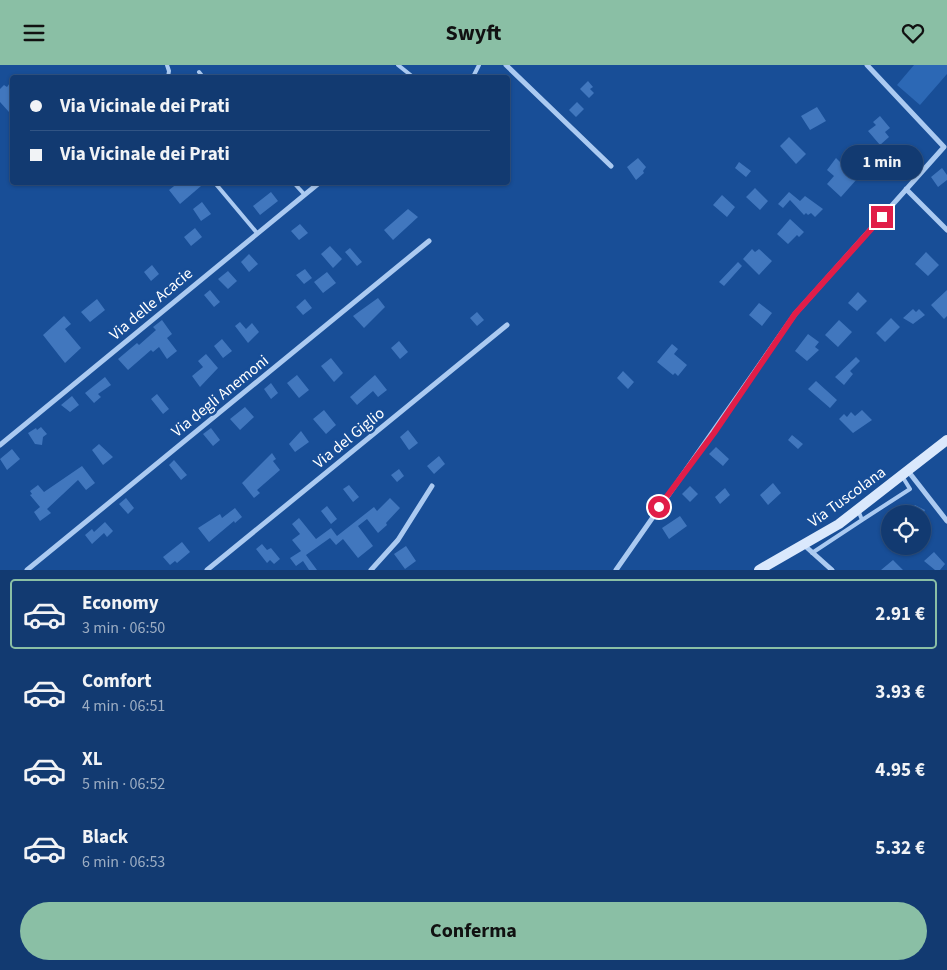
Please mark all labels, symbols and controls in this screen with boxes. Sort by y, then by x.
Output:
text: Swyft [446,17,501,49]
icon: menu [20,19,48,47]
icon: heart [899,19,927,47]
text: Via Vicinale dei Prati [60,93,230,120]
text: Via Vicinale dei Prati [60,141,230,168]
callout: 1 min [841,145,923,179]
text: 1 min [863,151,901,173]
route end [871,206,893,228]
street label: Via delle Acacie [105,263,197,345]
street label: Via degli Anemoni [167,350,273,442]
street label: Via del Giglio [309,402,389,474]
street label: Via Tuscolana [804,461,890,533]
route start [648,496,670,518]
map controls [881,505,931,555]
button: locate [881,505,931,555]
text: Economy [82,590,159,617]
icon: car [22,592,67,637]
text: 2.91 € [875,601,925,628]
text: 3 min · 06:50 [82,617,165,639]
text: Comfort [82,668,152,695]
icon: car [22,670,67,715]
text: 3.93 € [875,679,925,706]
text: 4 min · 06:51 [82,695,165,717]
text: XL [82,746,103,773]
icon: car [22,748,67,793]
text: 4.95 € [875,757,925,784]
text: 5 min · 06:52 [82,773,165,795]
text: Black [82,824,128,851]
icon: car [22,826,67,871]
text: 5.32 € [875,835,925,862]
text: 6 min · 06:53 [82,851,165,873]
button: Conferma [20,902,927,960]

